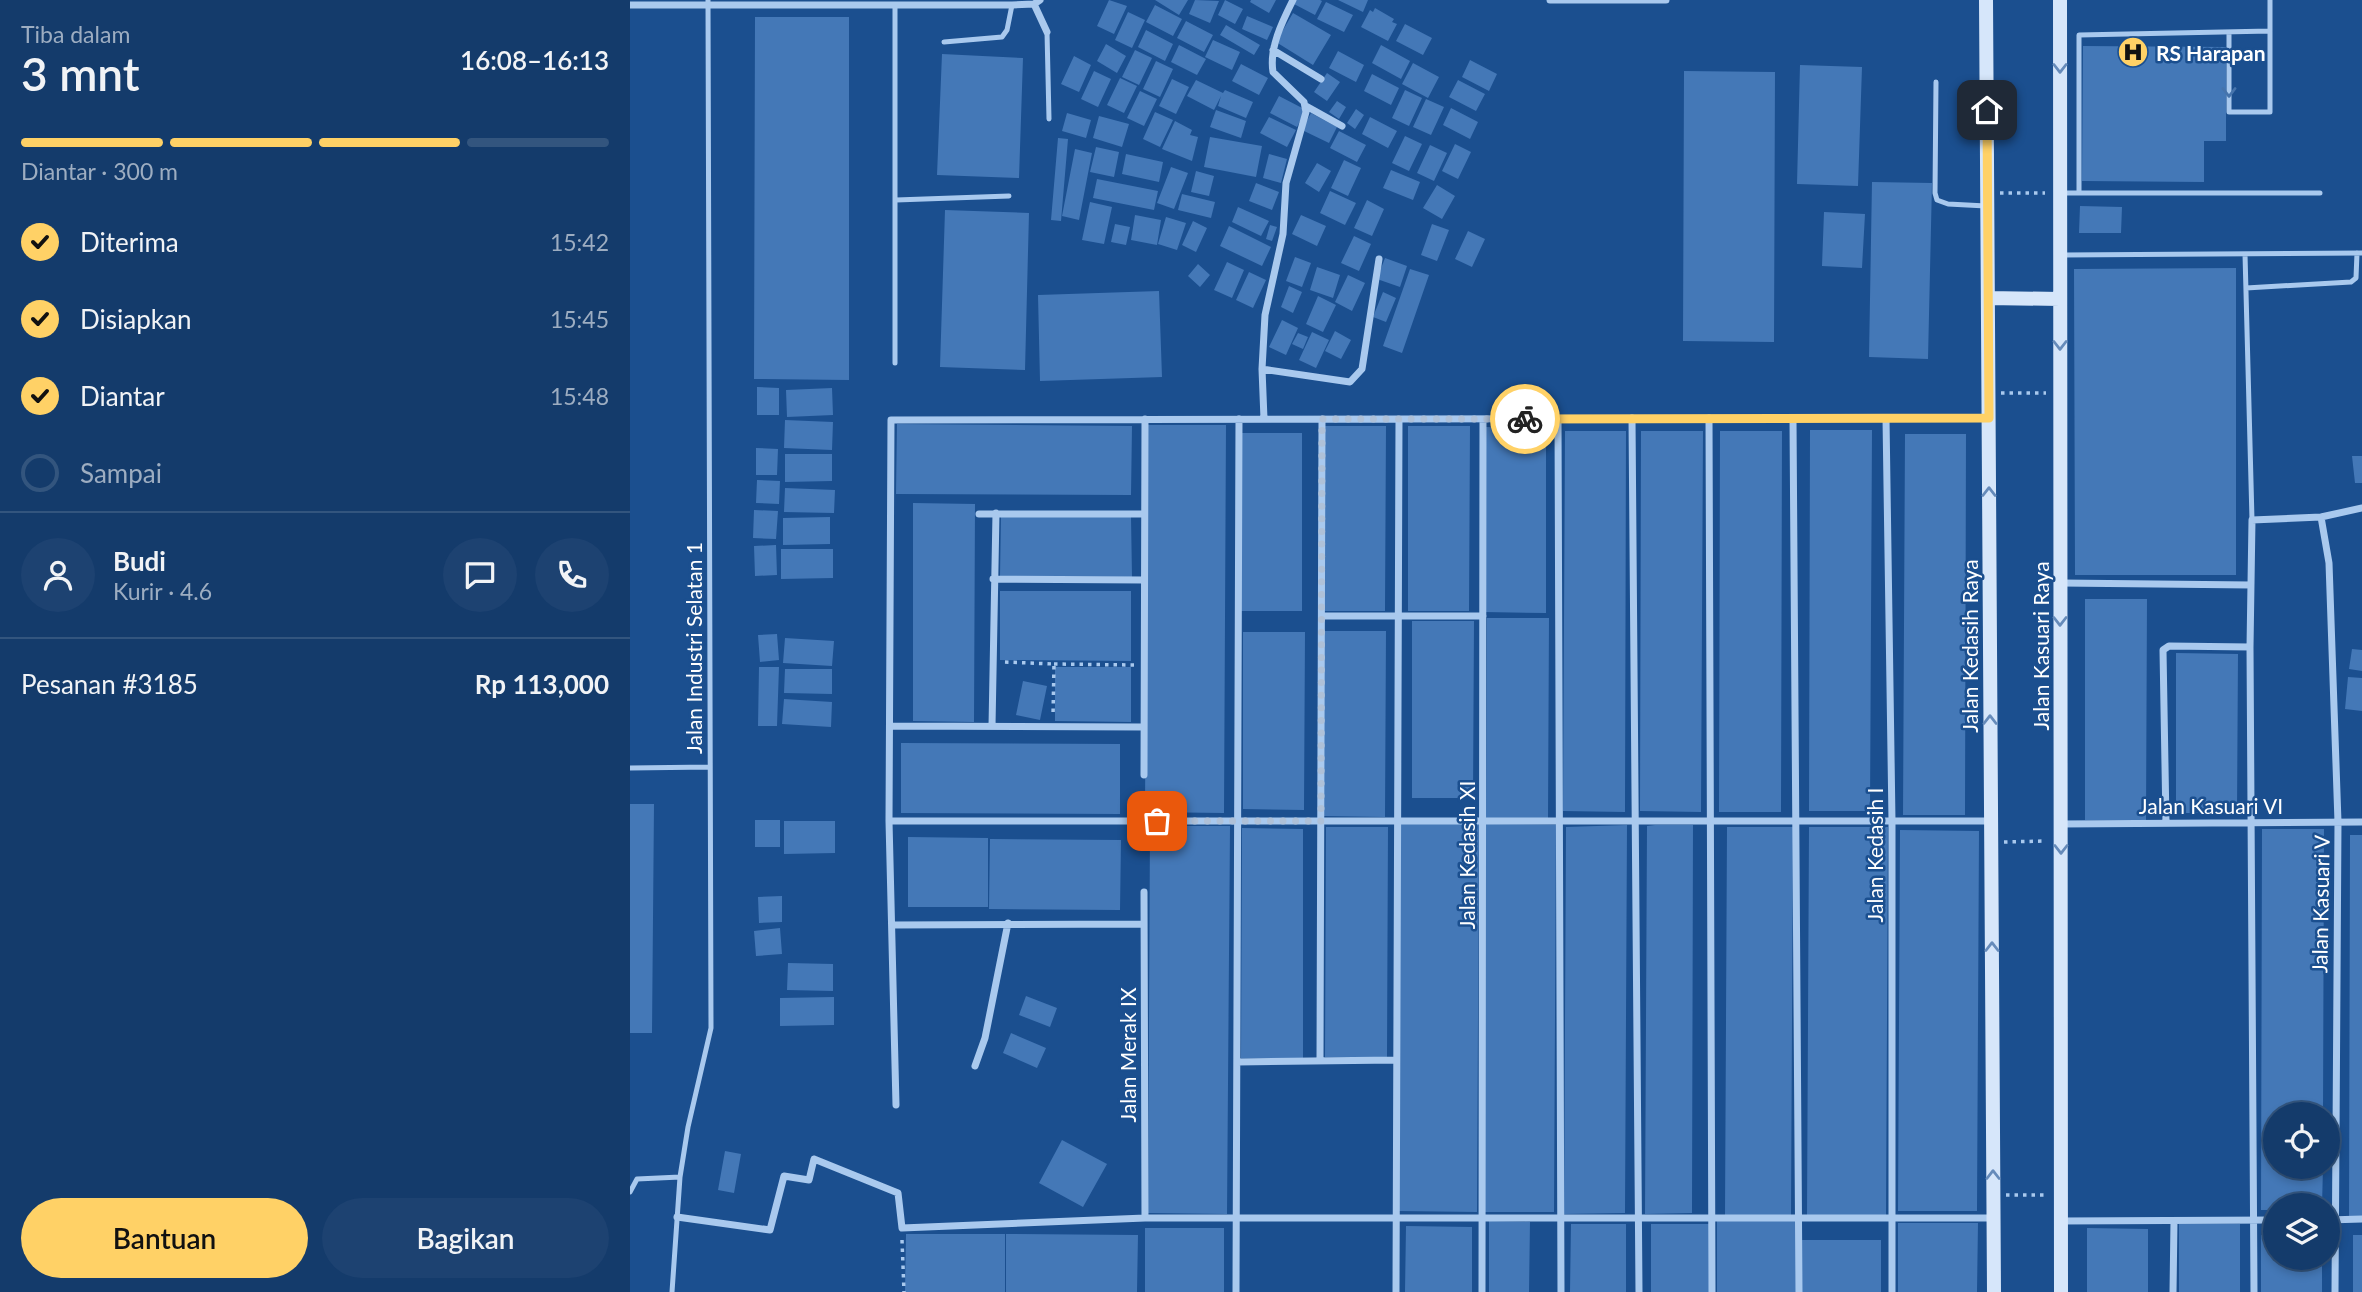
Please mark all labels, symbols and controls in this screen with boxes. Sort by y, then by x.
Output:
text: Tiba dalam [21,20,130,48]
hospital icon: RS Harapan [2116,35,2150,69]
place label: RS Harapan [2156,40,2265,65]
text: 16:08–16:13 [460,44,609,76]
text: 3 mnt [21,46,140,101]
one-way arrow [2052,63,2068,74]
pin [1957,80,2017,140]
one-way arrow [2221,87,2237,98]
icon: home [1968,91,2006,129]
text: Diantar · 300 m [21,157,178,185]
icon: check [21,223,59,261]
text: Diterima [80,226,179,258]
text: 15:42 [550,228,609,256]
icon: check [21,300,59,338]
text: Disiapkan [80,303,191,335]
text: 15:45 [550,305,609,333]
one-way arrow [2052,340,2068,350]
icon: check [21,377,59,415]
text: Diantar [80,380,165,412]
text: 15:48 [550,382,609,410]
courier [1490,384,1560,454]
icon: bike [1506,400,1544,438]
text: Sampai [80,457,162,489]
one-way arrow [1981,487,1997,497]
button: person [21,538,95,612]
button: chat [443,538,517,612]
button: phone [535,538,609,612]
street label: Jalan Industri Selatan 1 [681,542,706,754]
text: Budi [113,545,166,577]
street label: Jalan Kedasih Raya [1957,559,1982,733]
street label: Jalan Kasuari Raya [2028,561,2053,731]
text: Kurir · 4.6 [113,577,212,605]
one-way arrow [2052,616,2068,627]
text: Pesanan #3185 [21,668,198,700]
text: Rp 113,000 [475,668,609,700]
one-way arrow [1982,714,1998,725]
street label: Jalan Kedasih XI [1454,781,1479,929]
street label: Jalan Kedasih I [1862,788,1887,922]
pin [1127,791,1187,851]
street label: Jalan Kasuari VI [2139,793,2283,818]
icon: bag [1138,802,1176,840]
street label: Jalan Kasuari V [2306,834,2334,973]
one-way arrow [2053,844,2069,854]
one-way arrow [1984,942,2000,952]
street label: Jalan Merak IX [1115,987,1140,1123]
map controls [2263,1102,2340,1270]
button: locate [2263,1102,2340,1179]
one-way arrow [1985,1169,2001,1180]
button: layers [2263,1193,2340,1270]
button: Bantuan [21,1198,308,1278]
button: Bagikan [322,1198,609,1278]

